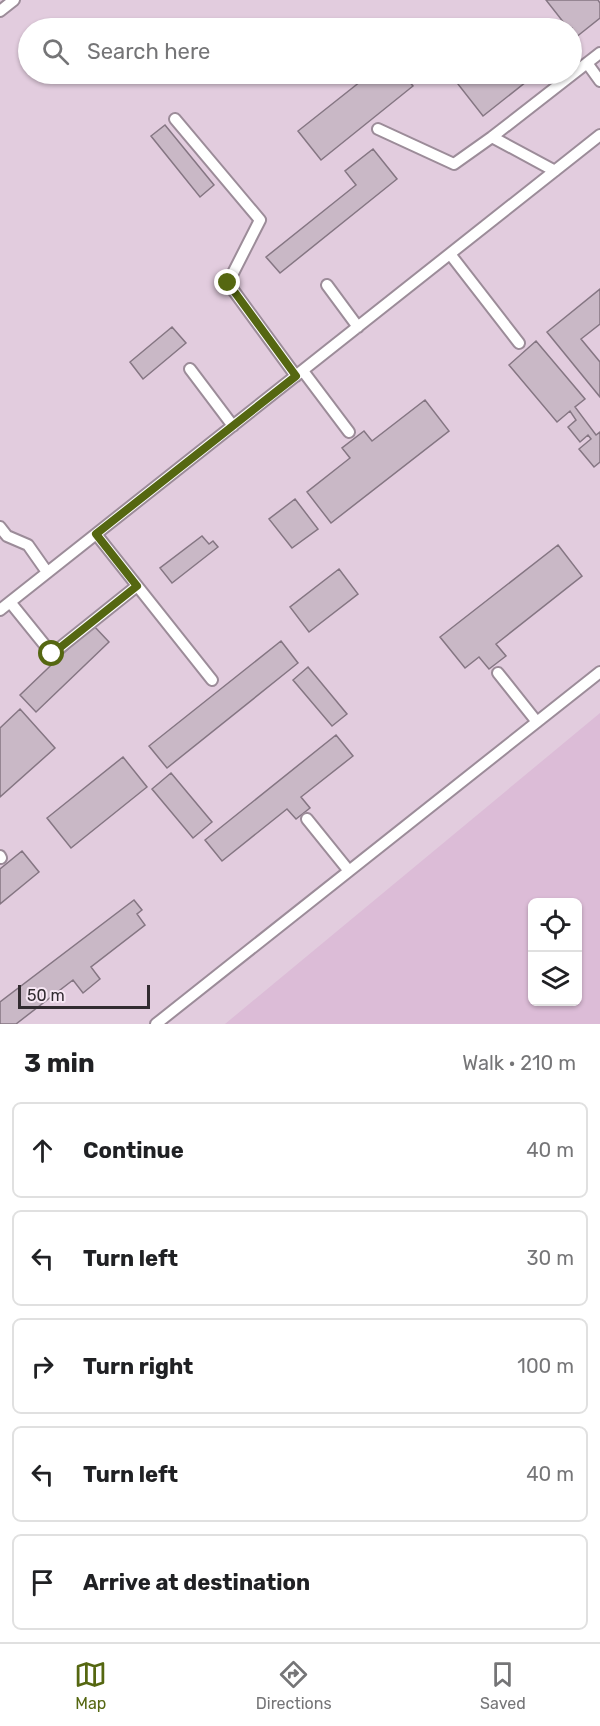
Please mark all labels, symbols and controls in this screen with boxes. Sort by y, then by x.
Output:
search box [18,18,582,84]
icon: search [39,35,72,68]
text: Search here [87,38,210,65]
route end [214,269,240,295]
route start [38,640,64,666]
map controls [528,898,582,1006]
button: locate [528,898,582,952]
button: layers [528,952,582,1006]
scale bar [18,982,150,1010]
text: 50 m [27,986,65,1005]
text: 3 min [24,1048,95,1079]
text: Walk · 210 m [462,1051,576,1075]
icon: ahead [26,1134,59,1167]
text: Continue [83,1137,184,1164]
text: 40 m [526,1138,574,1162]
icon: left [26,1242,59,1275]
text: Turn left [83,1245,178,1272]
text: 30 m [527,1246,574,1270]
icon: right [26,1350,59,1383]
text: Turn right [83,1353,193,1380]
text: 100 m [517,1354,574,1378]
icon: left [26,1458,59,1491]
text: Turn left [83,1461,178,1488]
text: 40 m [526,1462,574,1486]
icon: arrive [26,1566,59,1599]
text: Arrive at destination [83,1569,310,1596]
tab: Map [74,1658,107,1713]
tab: Directions [256,1658,332,1713]
tab: Saved [480,1658,526,1713]

